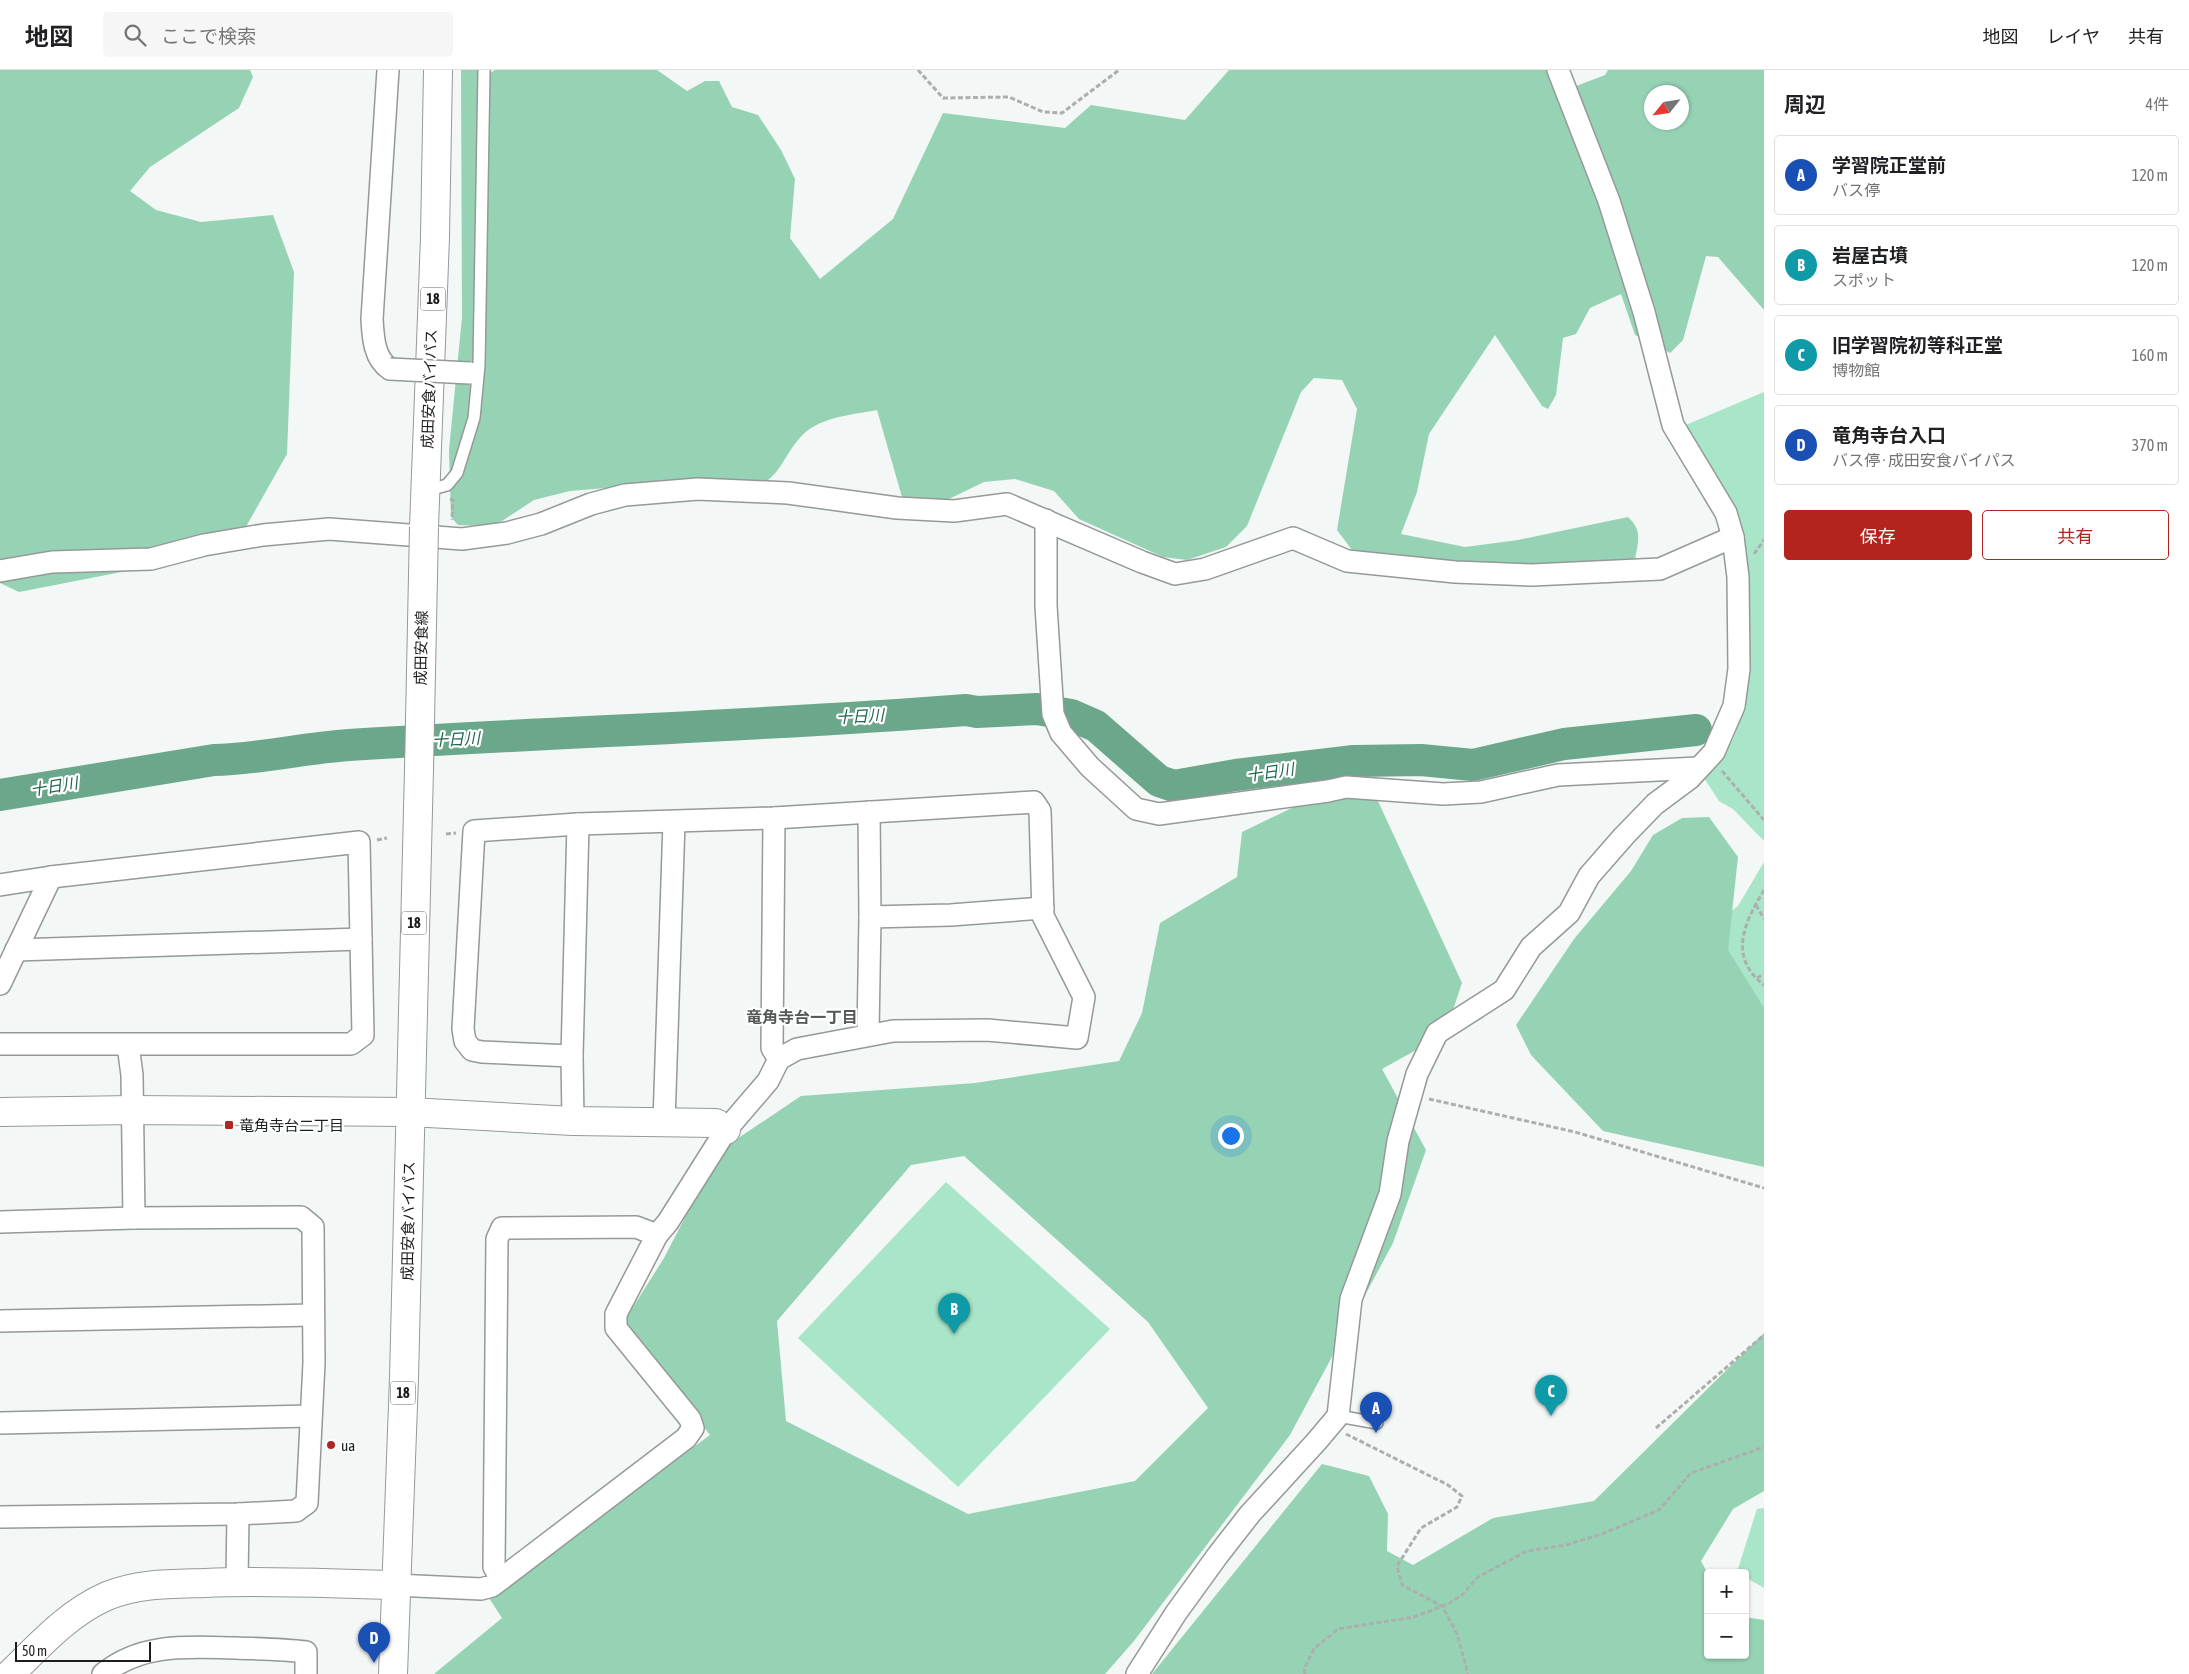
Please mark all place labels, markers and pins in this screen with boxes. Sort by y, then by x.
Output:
place label: 竜角寺台二丁目 [239,1117,344,1134]
marker: 竜角寺台二丁目 [223,1119,235,1131]
pin: B [938,1293,970,1334]
pin: C [1535,1375,1567,1416]
pin: A [1360,1392,1392,1433]
place label: ua [341,1437,355,1454]
marker: ua [325,1439,337,1451]
pin: D [358,1622,390,1663]

